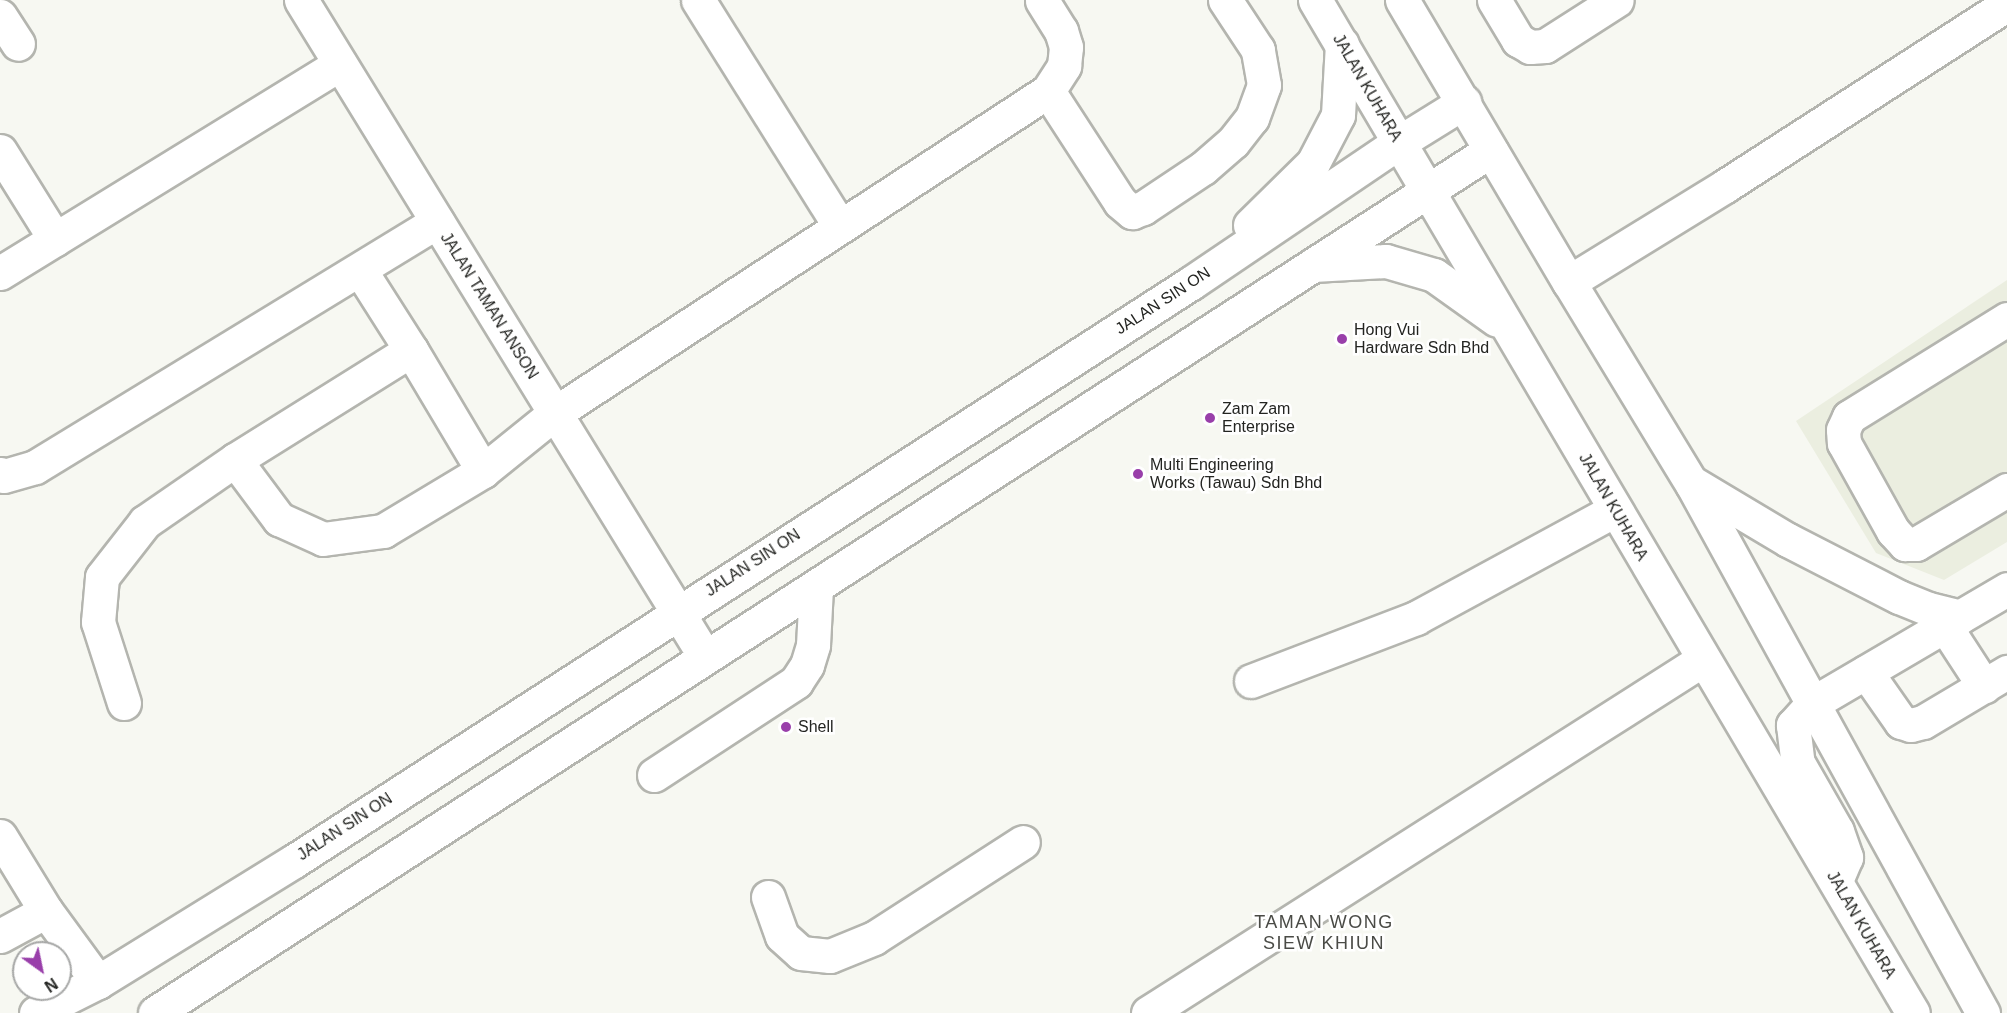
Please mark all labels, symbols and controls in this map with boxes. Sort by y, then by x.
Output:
street label: JALAN KUHARA [1328,31,1406,145]
street label: JALAN TAMAN ANSON [436,229,542,383]
street label: JALAN SIN ON [1112,263,1214,339]
place label: Hong Vui Hardware Sdn Bhd [1354,320,1489,358]
marker: Hong Vui Hardware Sdn Bhd [1335,332,1349,346]
place label: Zam Zam Enterprise [1222,399,1295,437]
marker: Zam Zam Enterprise [1203,411,1217,425]
street label: JALAN KUHARA [1574,450,1652,564]
place label: Multi Engineering Works (Tawau) Sdn Bhd [1150,455,1322,493]
marker: Multi Engineering Works (Tawau) Sdn Bhd [1131,467,1145,481]
street label: JALAN SIN ON [702,525,804,601]
place label: Shell [798,717,834,737]
marker: Shell [779,720,793,734]
street label: JALAN SIN ON [294,789,396,865]
street label: JALAN KUHARA [1822,868,1900,982]
district label: TAMAN WONG SIEW KHIUN [1254,912,1394,954]
north arrow [12,941,72,1001]
text: N [42,975,60,995]

